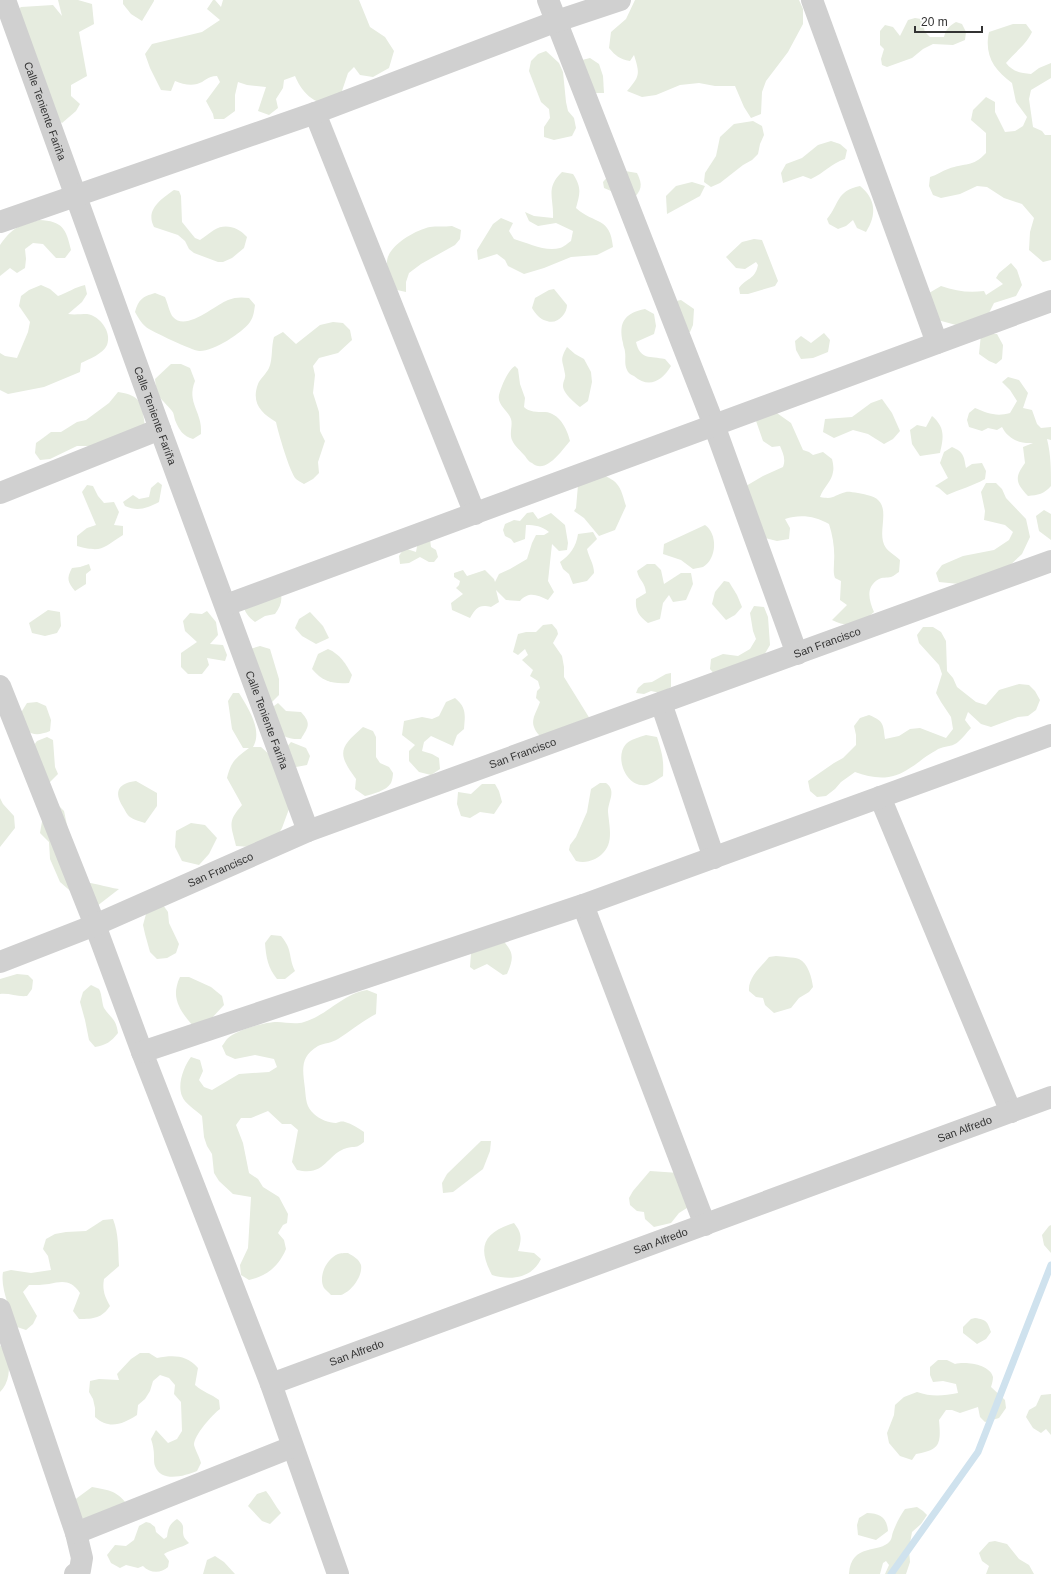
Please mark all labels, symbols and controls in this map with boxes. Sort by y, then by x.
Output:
scale bar [915,8,982,34]
text: 20 m [921,15,948,29]
street label: Calle Teniente Fariña [22,60,69,163]
street label: Calle Teniente Fariña [132,365,179,467]
street label: San Francisco [792,625,862,660]
street label: Calle Teniente Fariña [243,669,291,771]
street label: San Francisco [487,735,558,771]
street label: San Francisco [186,850,255,889]
street label: San Alfredo [936,1113,993,1144]
street label: San Alfredo [632,1225,689,1256]
street label: San Alfredo [328,1337,385,1368]

